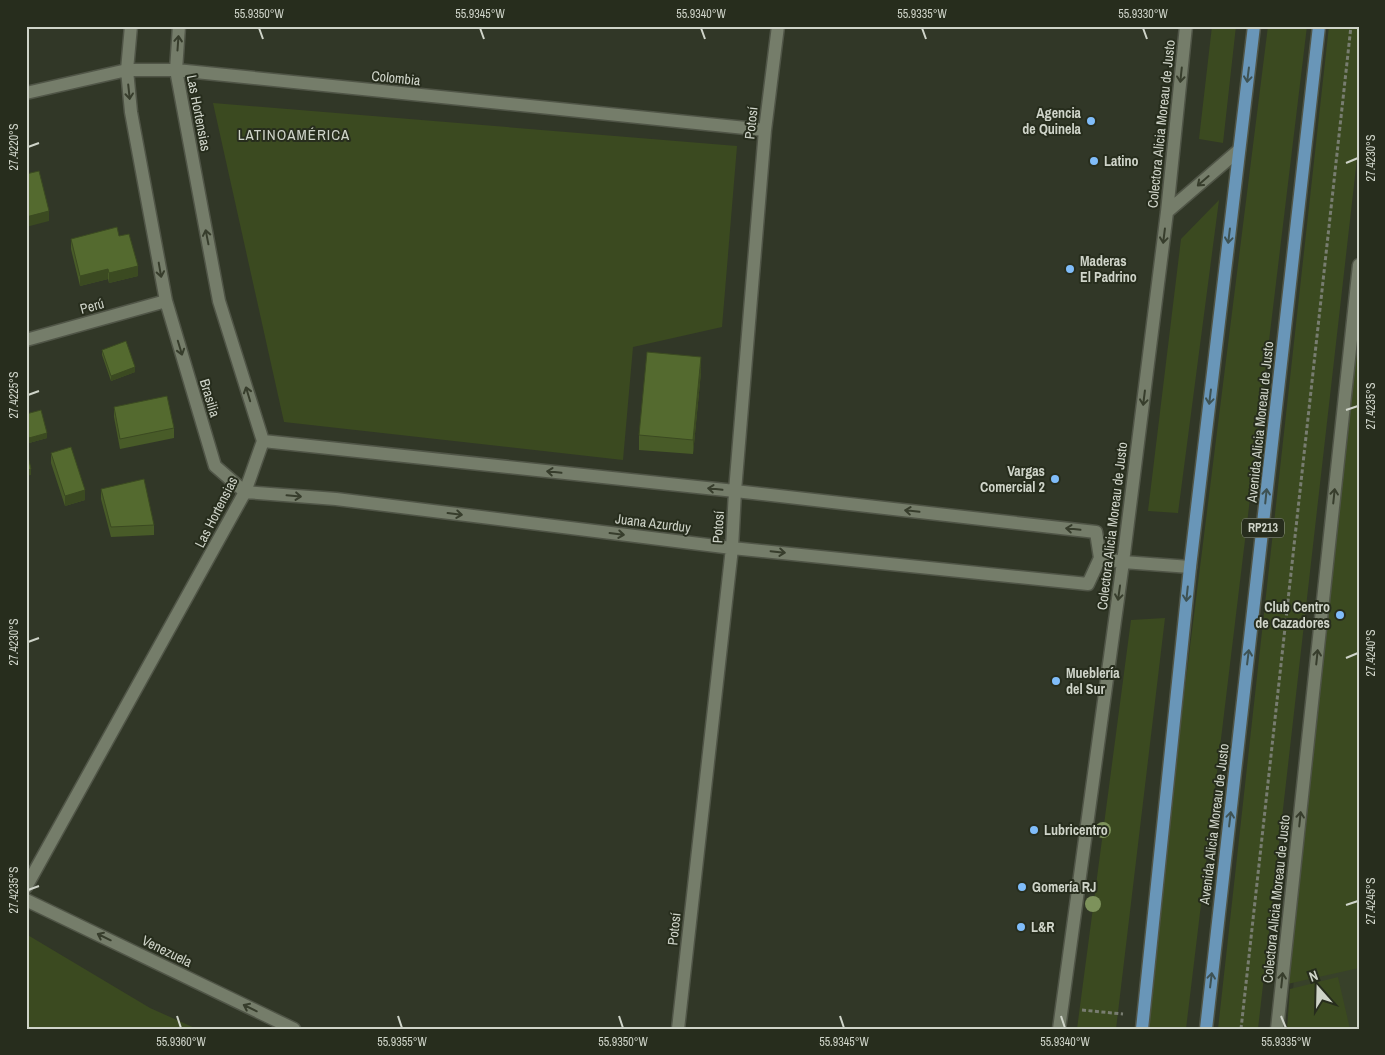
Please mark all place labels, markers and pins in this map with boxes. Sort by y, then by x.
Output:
place label: Agencia de Quinela [1022,104,1082,138]
marker: Agencia de Quinela [1085,115,1097,127]
place label: Latino [1104,152,1138,170]
marker: Latino [1088,155,1100,167]
place label: Maderas El Padrino [1080,252,1137,286]
marker: Maderas El Padrino [1064,263,1076,275]
place label: Vargas Comercial 2 [980,462,1045,496]
marker: Vargas Comercial 2 [1049,473,1061,485]
place label: Club Centro de Cazadores [1255,598,1330,632]
marker: Club Centro de Cazadores [1334,609,1346,621]
place label: Mueblería del Sur [1066,664,1120,698]
marker: Mueblería del Sur [1050,675,1062,687]
place label: Lubricentro [1044,821,1108,839]
marker: Lubricentro [1028,824,1040,836]
place label: Gomería RJ [1032,878,1096,896]
marker: Gomería RJ [1016,881,1028,893]
place label: L&R [1031,918,1055,936]
marker: L&R [1015,921,1027,933]

